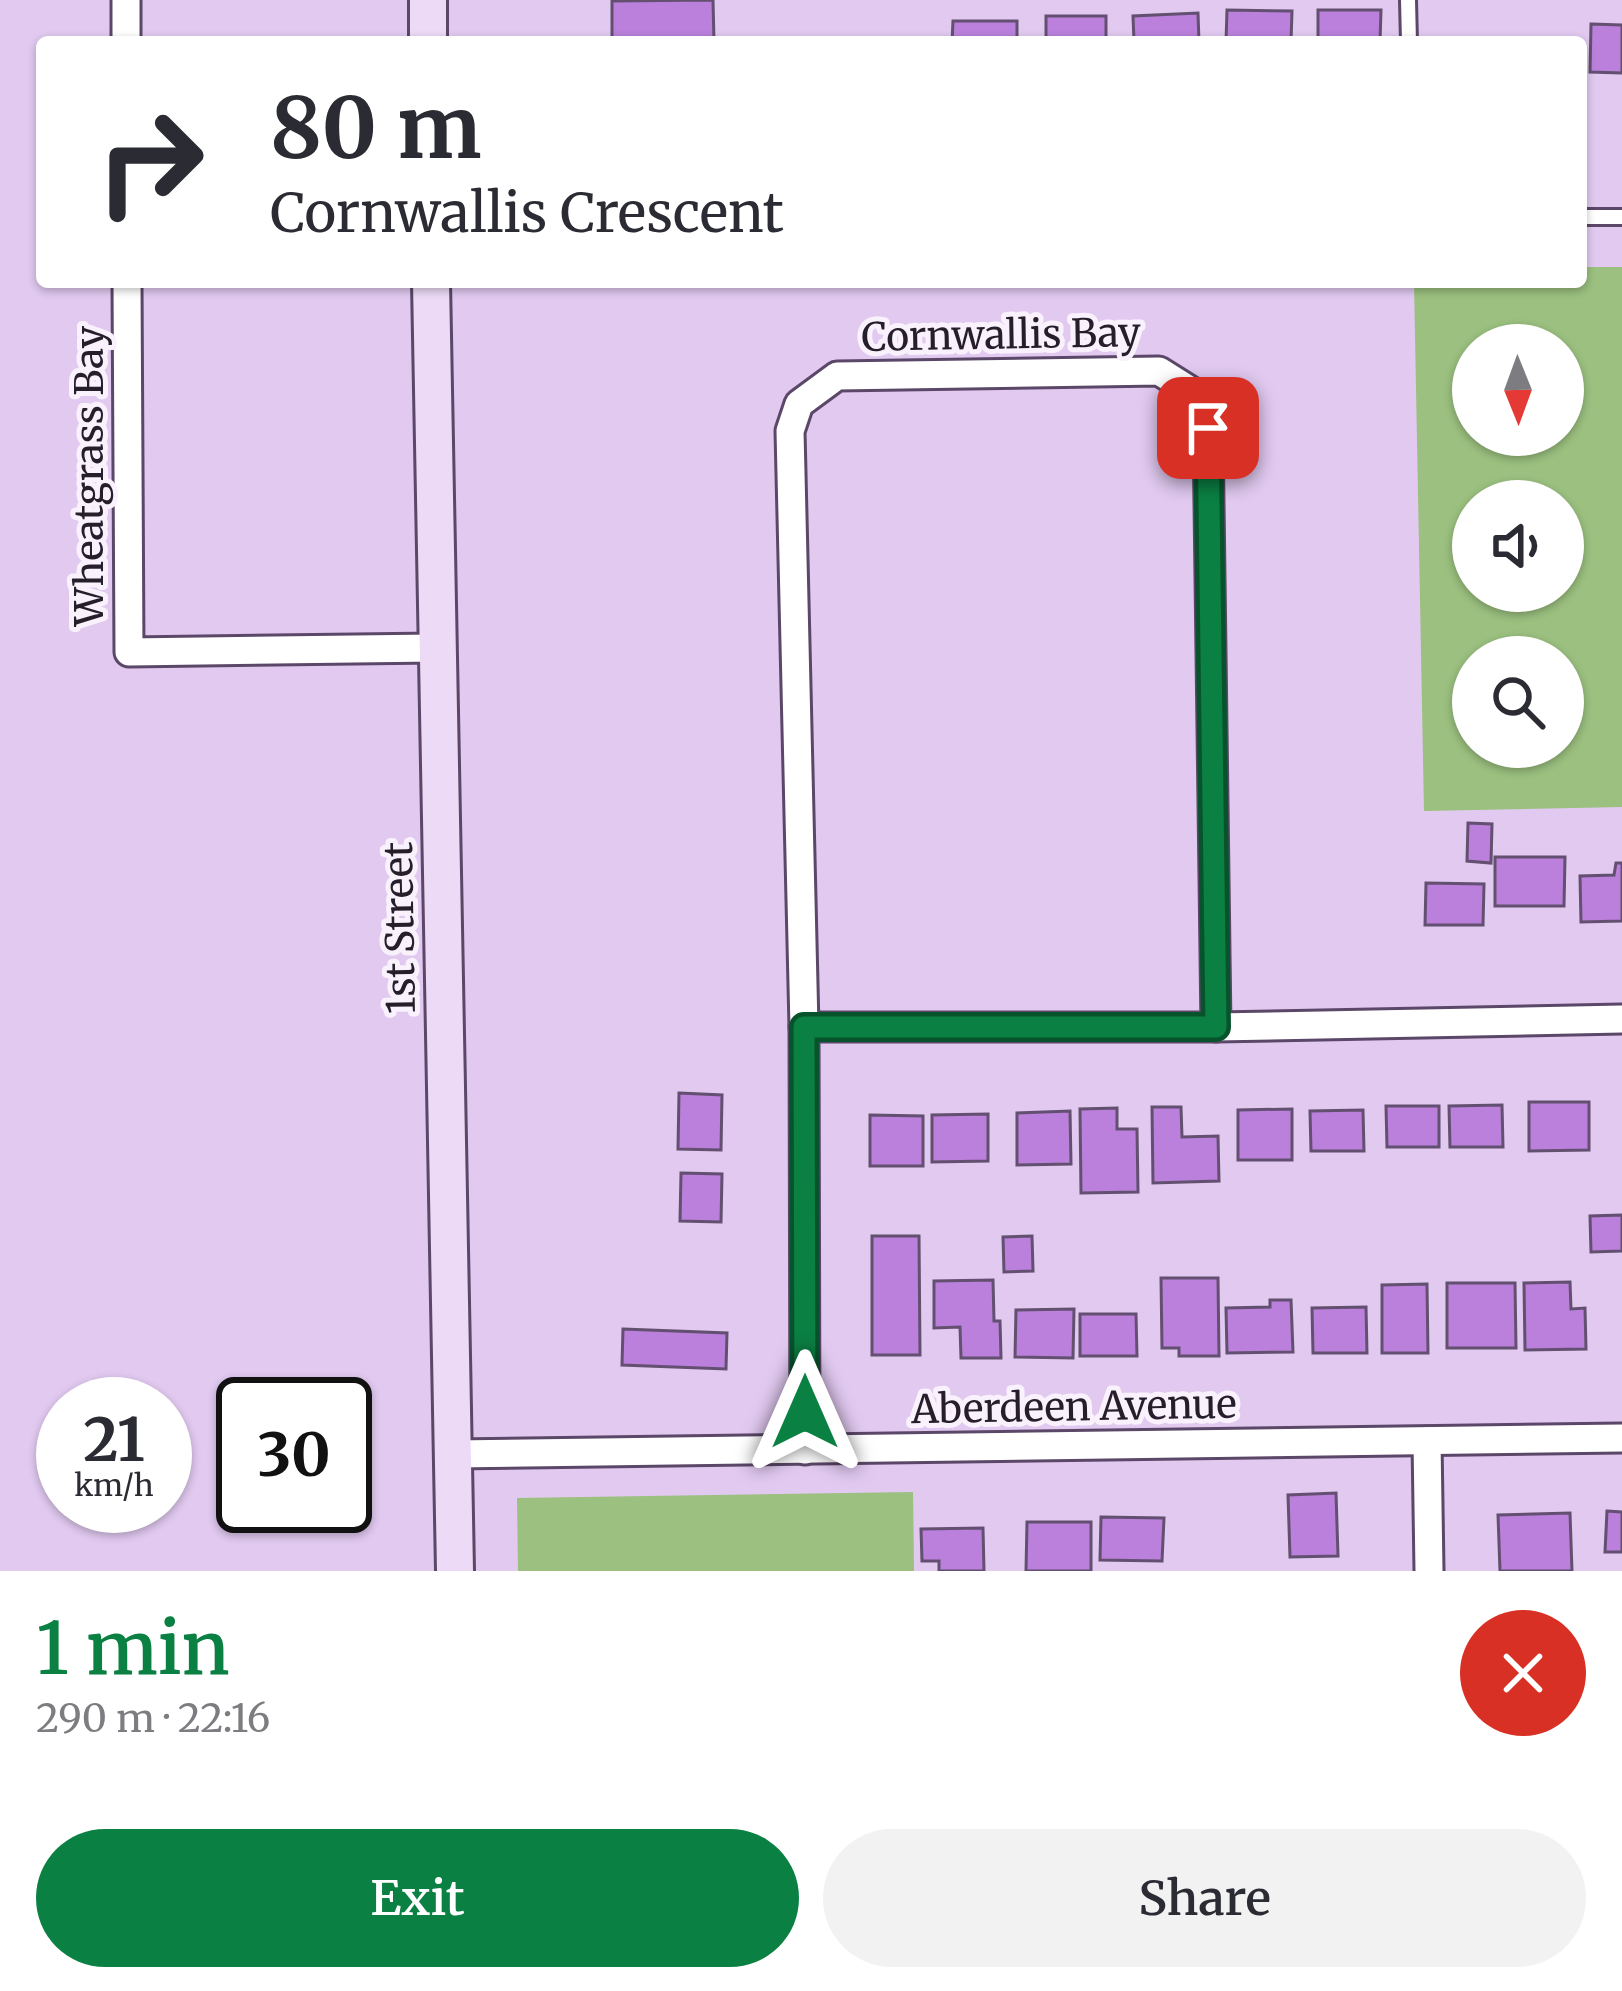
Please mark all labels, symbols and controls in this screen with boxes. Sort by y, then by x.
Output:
text: 80 m [270,75,482,181]
icon: right [72,84,228,240]
text: Cornwallis Crescent [270,179,784,247]
street label: Cornwallis Bay [861,308,1141,362]
north arrow [1452,324,1584,456]
map controls [1452,324,1584,768]
street label: Wheatgrass Bay [65,326,114,627]
pin [1157,377,1259,479]
icon: arrive [1175,395,1241,461]
button: sound [1452,480,1584,612]
button: search [1452,636,1584,768]
street label: 1st Street [374,841,426,1015]
position arrow [742,1349,868,1475]
speed limit sign: 30 [216,1377,372,1533]
street label: Aberdeen Avenue [910,1380,1237,1434]
text: 21 [83,1402,145,1477]
text: km/h [74,1466,154,1504]
text: 1 min [36,1603,230,1694]
button: close [1460,1610,1586,1736]
text: 290 m · 22:16 [36,1694,270,1743]
button: Exit [36,1829,799,1967]
button: Share [823,1829,1586,1967]

